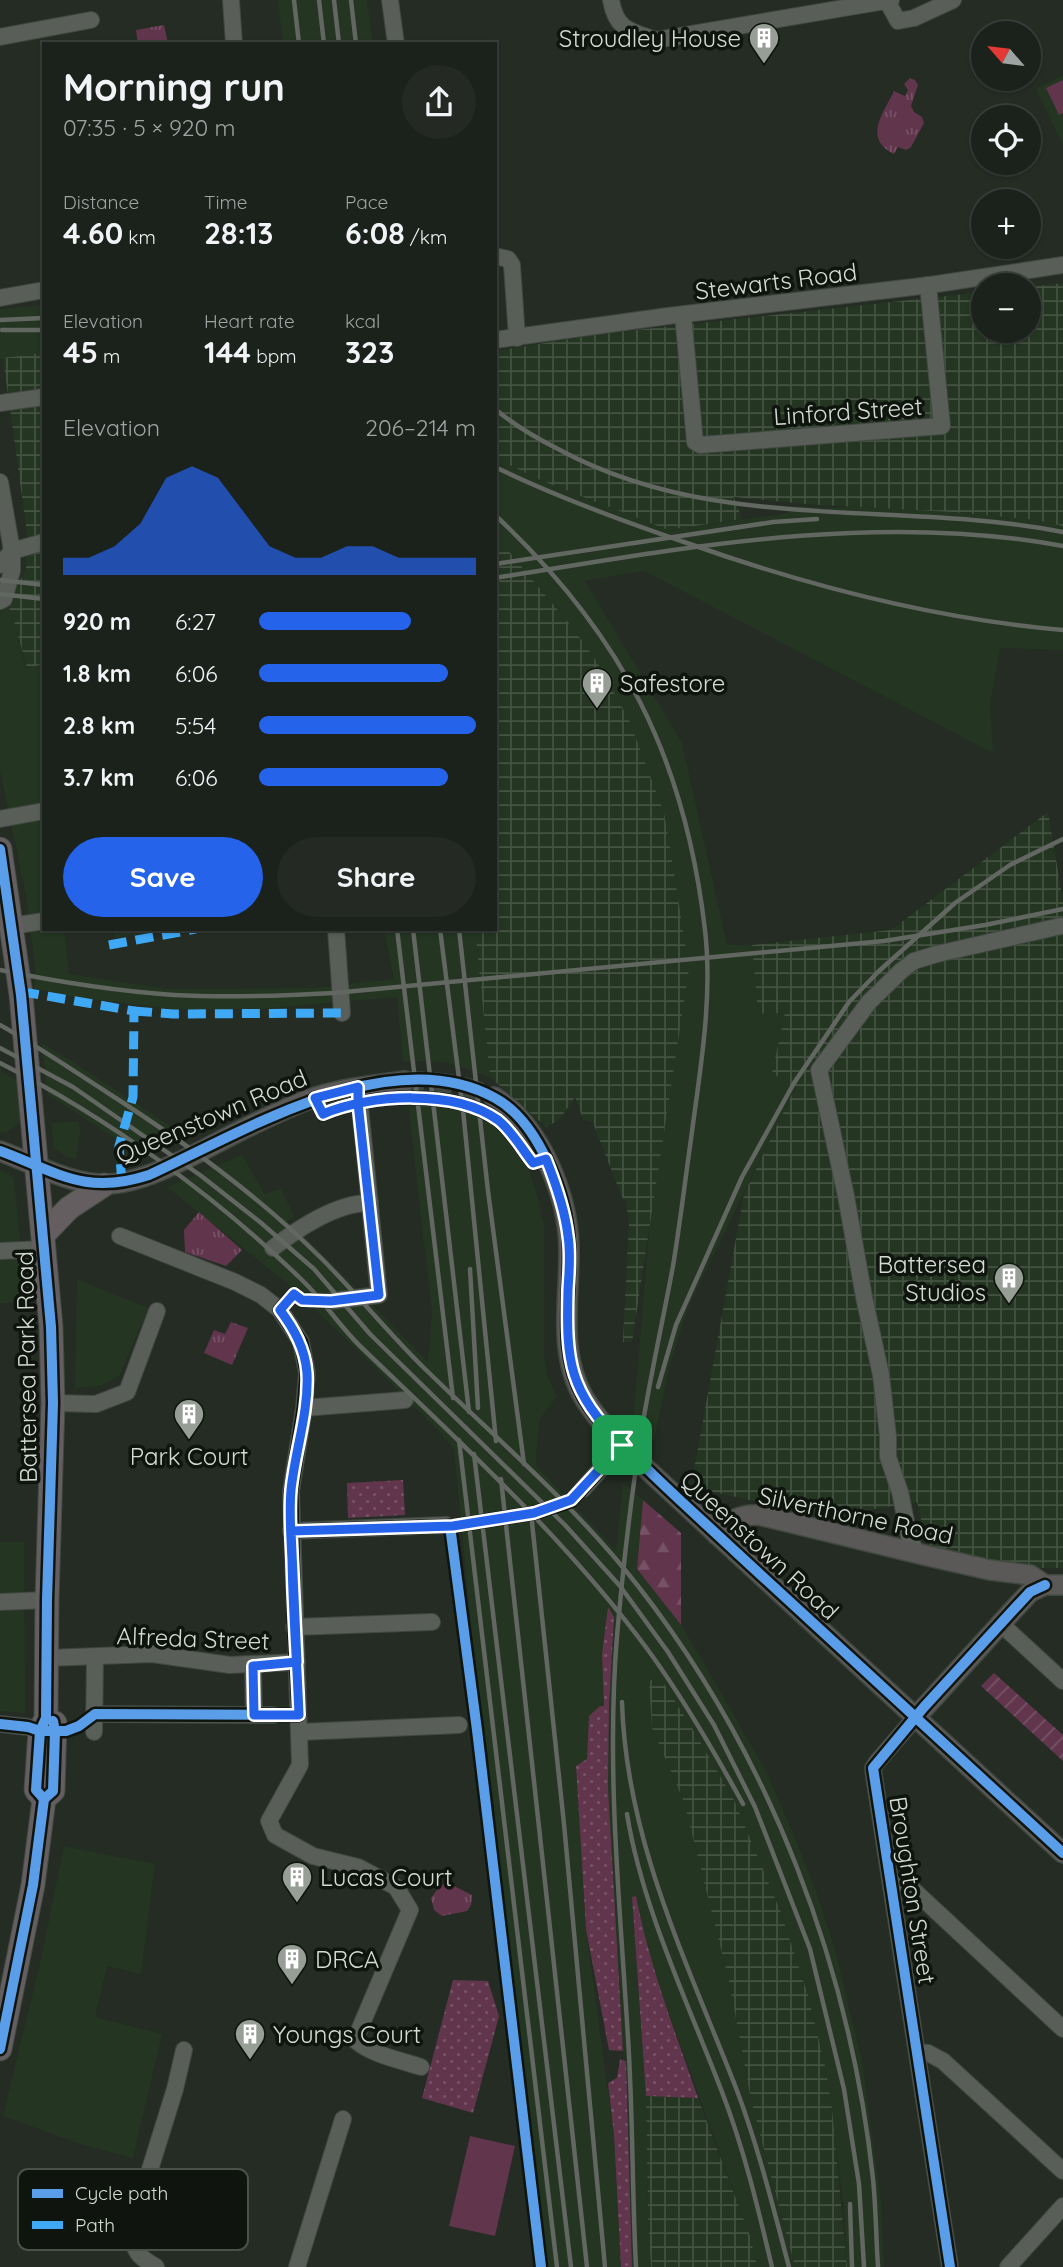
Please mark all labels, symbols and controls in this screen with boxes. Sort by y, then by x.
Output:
building icon: Stroudley House [747,21,781,65]
north arrow [971,21,1041,91]
map controls [971,21,1041,343]
place label: Stroudley House [559,23,741,53]
text: Morning run [63,63,285,111]
button: share [402,65,476,139]
button: locate [971,105,1041,175]
text: 07:35 · 5 × 920 m [63,113,235,142]
button: + [971,189,1041,259]
text: Distance [63,190,139,214]
text: Time [204,190,248,214]
text: Pace [345,190,388,214]
text: 4.60 [63,214,123,252]
text: 28:13 [204,214,273,252]
text: 6:08 [345,214,405,252]
text: km [123,225,156,249]
text: /km [405,225,447,249]
street label: Stewarts Road [693,256,859,306]
button: − [971,273,1041,343]
text: Elevation [63,309,143,333]
text: Heart rate [204,309,295,333]
text: kcal [345,309,380,333]
text: 45 [63,333,98,371]
text: 144 [204,333,251,371]
text: 323 [345,333,394,371]
text: m [98,344,120,368]
text: bpm [251,344,297,368]
street label: Linford Street [772,391,924,431]
text: Elevation [63,413,160,442]
text: 206–214 m [365,413,476,442]
text: 920 m [63,607,131,636]
text: 6:27 [175,607,216,636]
text: 1.8 km [63,659,131,688]
text: 6:06 [175,659,218,688]
building icon: Safestore [580,666,614,710]
place label: Safestore [620,668,725,698]
text: 2.8 km [63,711,135,740]
text: 5:54 [175,711,217,740]
text: 3.7 km [63,763,134,792]
text: 6:06 [175,763,218,792]
button: Save [63,837,263,917]
button: Share [277,837,476,917]
street label: Queenstown Road [111,1062,311,1170]
place label: Battersea Studios [877,1249,986,1307]
street label: Battersea Park Road [9,1251,43,1483]
building icon: Battersea Studios [992,1261,1026,1305]
building icon: Park Court [172,1397,206,1441]
pin [592,1415,652,1475]
icon: arrive [603,1426,641,1464]
place label: Park Court [130,1441,248,1471]
street label: Queenstown Road [675,1464,845,1626]
street label: Silverthorne Road [756,1480,956,1550]
street label: Alfreda Street [116,1620,270,1656]
street label: Broughton Street [883,1794,943,1986]
building icon: Lucas Court [280,1860,314,1904]
place label: Lucas Court [320,1862,452,1892]
building icon: DRCA [275,1942,309,1986]
place label: DRCA [315,1944,379,1974]
building icon: Youngs Court [233,2017,267,2061]
place label: Youngs Court [273,2019,421,2049]
legend [18,2169,248,2250]
text: Cycle path [75,2181,168,2205]
text: Path [75,2213,115,2237]

